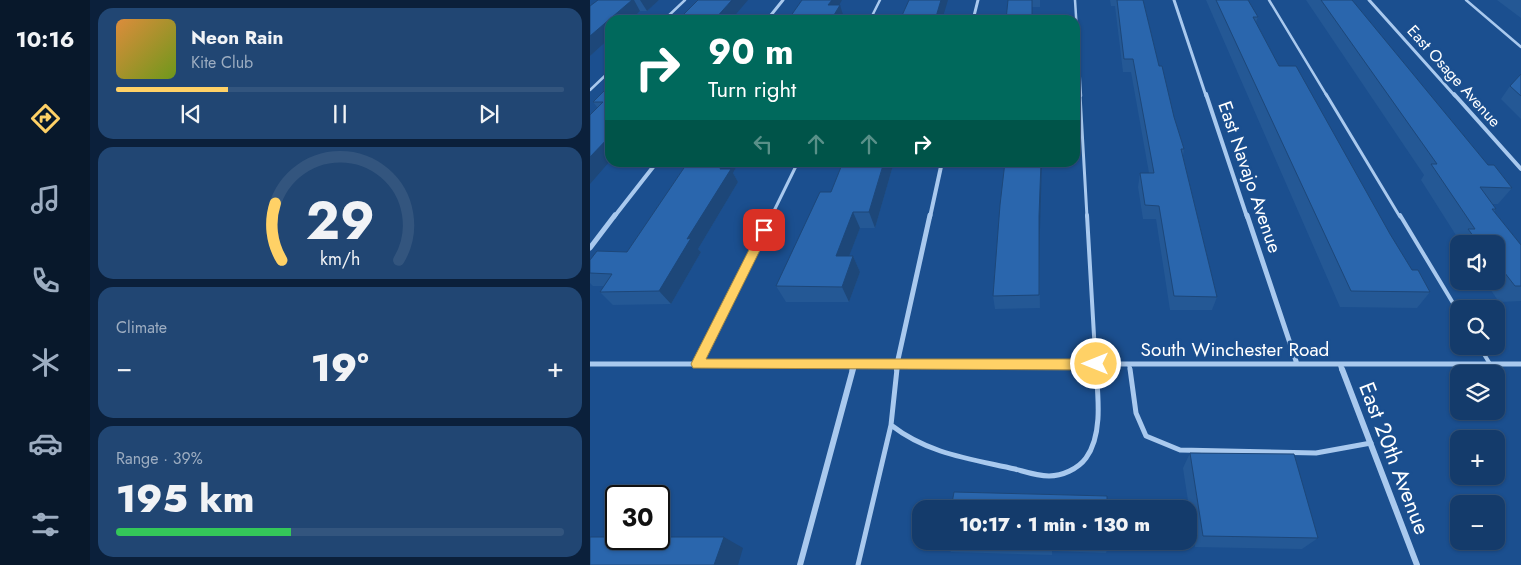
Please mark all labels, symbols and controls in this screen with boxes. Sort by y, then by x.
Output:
street label: East Osage Avenue [1402,20,1506,132]
text: 10:16 [16,23,74,55]
text: Neon Rain [191,24,284,51]
text: 90 m [708,27,794,77]
icon: right [625,35,690,100]
text: Kite Club [191,51,253,74]
text: Turn right [708,73,796,105]
street label: East Navajo Avenue [1211,98,1289,257]
icon: previous [177,100,205,128]
icon: pause [326,100,354,128]
icon: next [475,100,503,128]
icon: directions [28,101,63,136]
icon: left [749,130,777,158]
icon: ahead [802,130,830,158]
icon: ahead [855,130,883,158]
icon: right [908,130,936,158]
icon: music [28,182,63,217]
text: 29 [306,183,374,259]
pin [743,209,785,251]
icon: arrive [750,216,778,244]
map controls [1450,235,1505,550]
button: sound [1450,235,1505,290]
text: km/h [320,246,360,272]
icon: phone [28,263,63,298]
button: search [1450,300,1505,355]
text: Climate [116,316,167,339]
street label: South Winchester Road [1141,336,1329,363]
position arrow [1069,337,1121,389]
text: 19° [311,340,369,395]
icon: climate [28,345,63,380]
text: − [116,347,133,388]
text: + [547,347,564,388]
button: layers [1450,365,1505,420]
street label: East 20th Avenue [1351,377,1439,539]
icon: car [28,426,63,461]
button: + [1450,430,1505,485]
text: Range · 39% [116,447,203,470]
text: 195 km [116,471,254,526]
speed limit sign: 30 [605,485,670,550]
button: − [1450,495,1505,550]
icon: filters [28,507,63,542]
text: 10:17 · 1 min · 130 m [959,511,1150,538]

